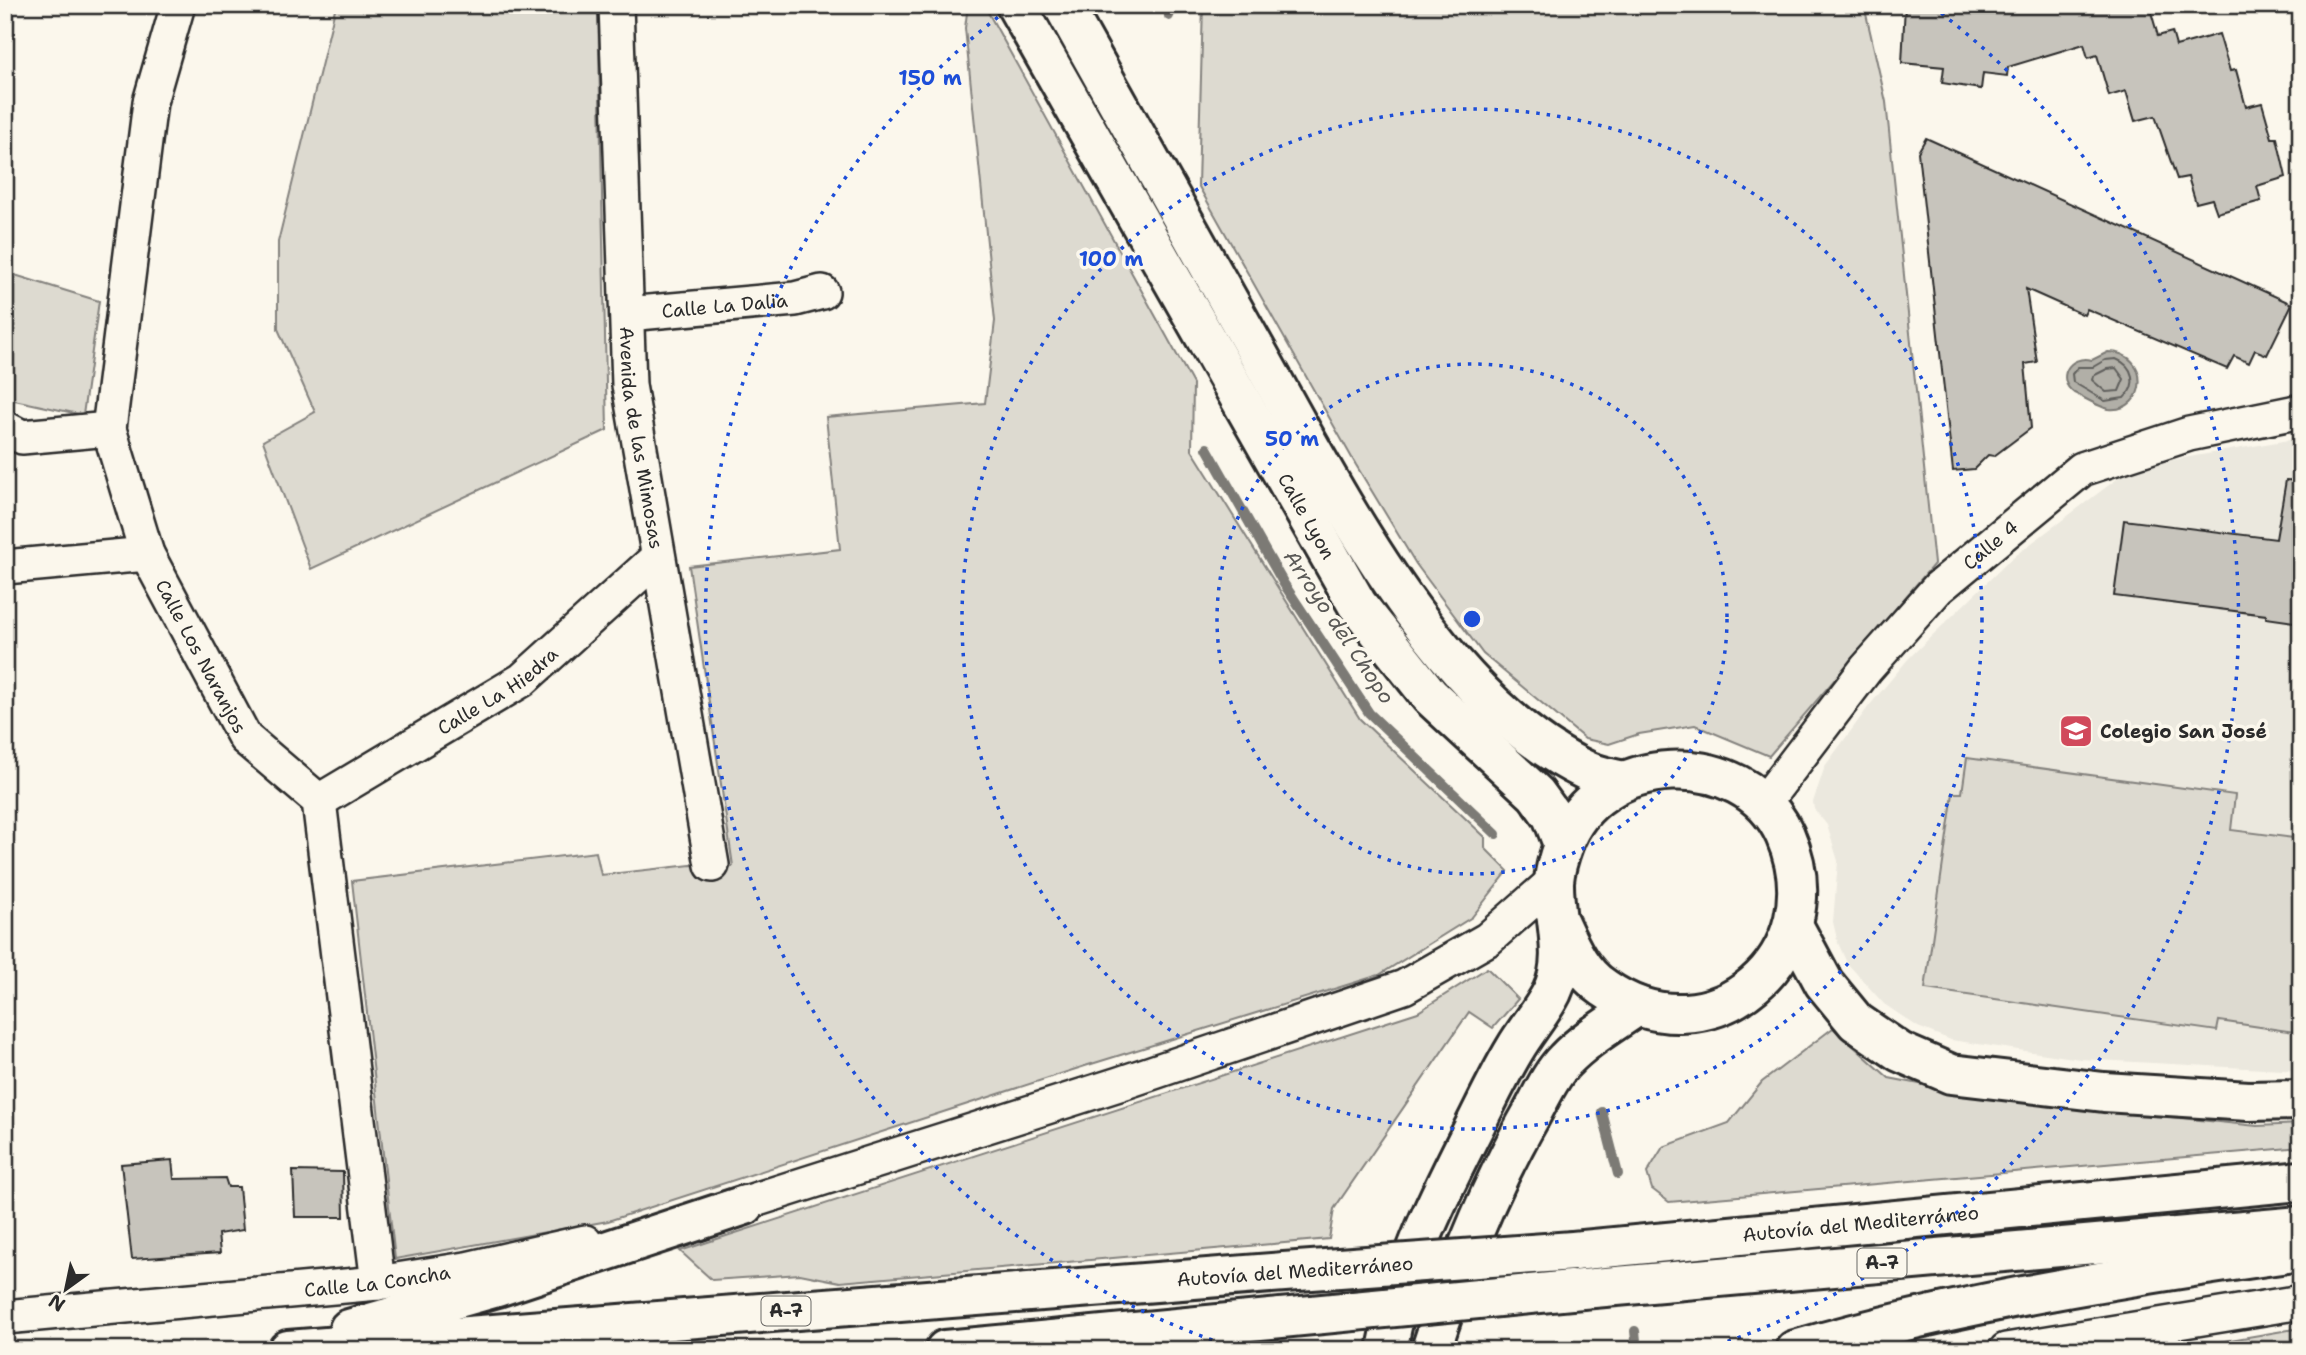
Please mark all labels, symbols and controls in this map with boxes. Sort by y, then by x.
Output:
text: 150 m [898,64,962,92]
text: 100 m [1079,245,1143,273]
street label: Calle La Dalia [661,288,789,324]
street label: Avenida de las Mimosas [614,326,669,551]
text: 50 m [1265,425,1319,453]
street label: Calle Lyon [1272,469,1341,564]
street label: Calle 4 [1958,515,2024,576]
water label: Arroyo del Chopo [1277,545,1401,709]
street label: Calle Los Naranjos [150,575,252,738]
centre of rings [1460,607,1484,631]
street label: Calle La Hiedra [433,641,564,741]
school or university icon: Colegio San José [2057,712,2095,750]
place label: Colegio San José [2100,719,2267,744]
street label: Autovía del Mediterráneo [1741,1200,1980,1248]
road number: A-7 [1857,1248,1906,1278]
street label: Autovía del Mediterráneo [1176,1251,1414,1292]
north arrow [32,1254,102,1324]
street label: Calle La Concha [303,1260,452,1303]
text: N [44,1288,70,1317]
road number: A-7 [762,1296,810,1326]

